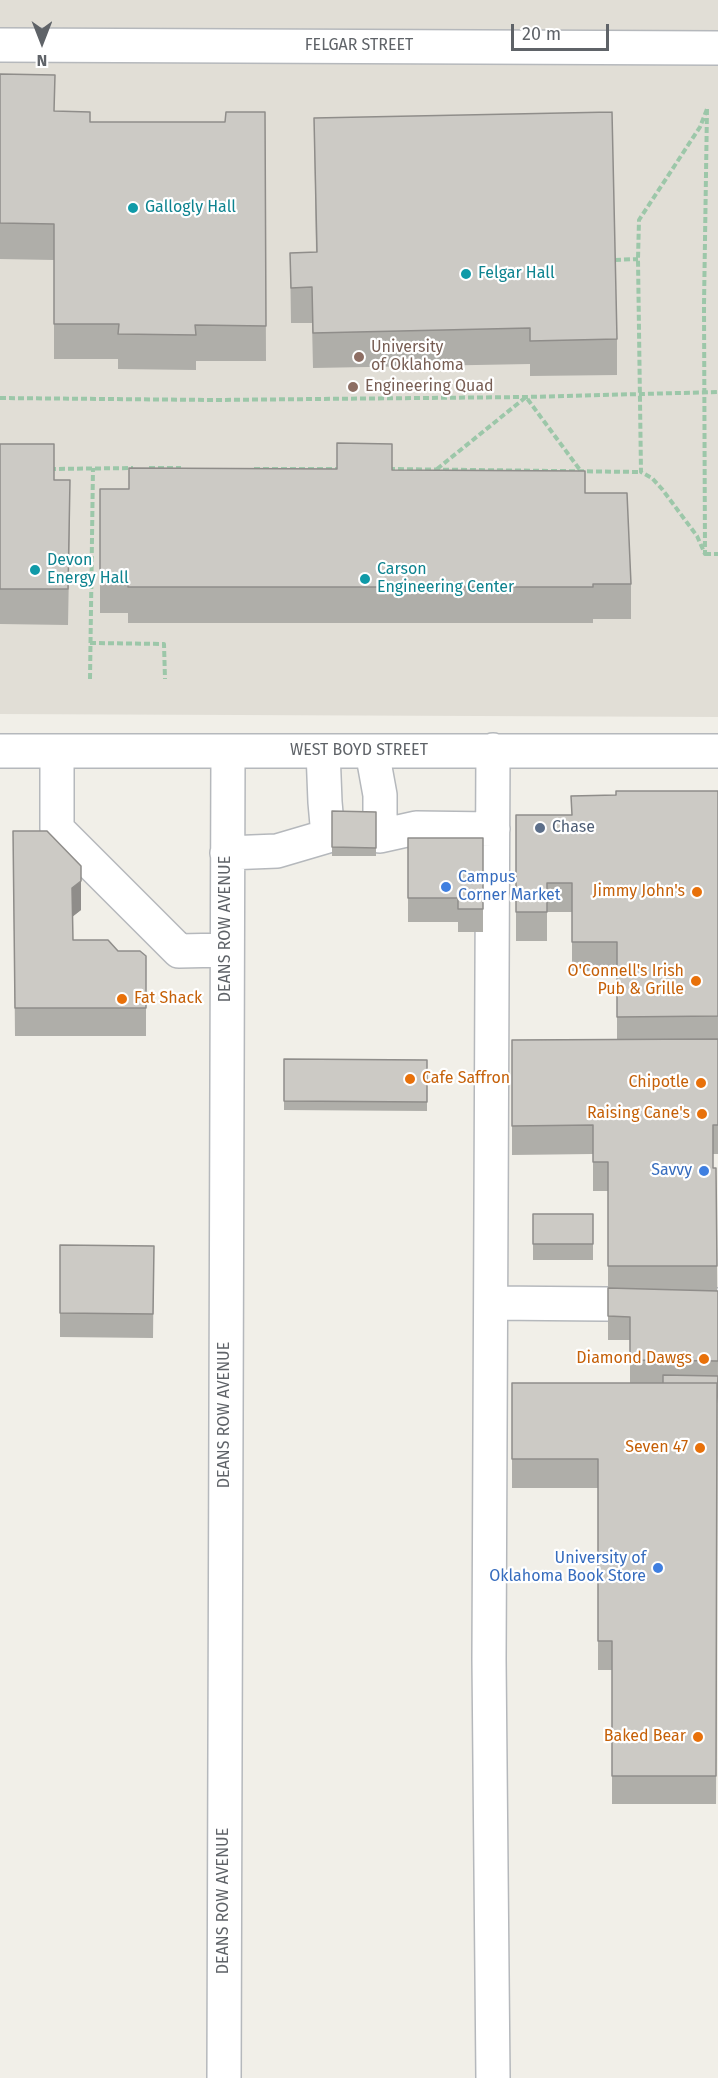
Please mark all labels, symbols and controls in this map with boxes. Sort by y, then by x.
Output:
north arrow [12,12,72,72]
scale bar [514,12,612,50]
text: 20 m [522,23,561,45]
street label: FELGAR STREET [305,36,413,56]
text: N [37,51,47,70]
place label: Gallogly Hall [145,198,236,218]
marker: Gallogly Hall [126,201,140,215]
place label: Felgar Hall [478,264,555,284]
marker: Felgar Hall [459,267,473,281]
place label: University of Oklahoma [371,338,464,376]
marker: University of Oklahoma [352,350,366,364]
place label: Engineering Quad [365,377,494,397]
marker: Engineering Quad [346,380,360,394]
place label: Devon Energy Hall [47,551,129,589]
place label: Carson Engineering Center [377,560,514,598]
marker: Devon Energy Hall [28,563,42,577]
marker: Carson Engineering Center [358,572,372,586]
street label: WEST BOYD STREET [290,741,428,761]
place label: Chase [552,818,595,838]
marker: Chase [533,821,547,835]
street label: DEANS ROW AVENUE [216,856,236,1002]
place label: Campus Corner Market [458,868,561,906]
marker: Campus Corner Market [439,880,453,894]
place label: Jimmy John's [593,882,685,902]
marker: Jimmy John's [690,885,704,899]
place label: O'Connell's Irish Pub & Grille [568,962,684,1000]
marker: O'Connell's Irish Pub & Grille [689,974,703,988]
place label: Fat Shack [134,989,202,1009]
marker: Fat Shack [115,992,129,1006]
place label: Cafe Saffron [422,1069,510,1089]
marker: Cafe Saffron [403,1072,417,1086]
place label: Chipotle [629,1073,689,1093]
marker: Chipotle [694,1076,708,1090]
place label: Raising Cane's [587,1104,690,1124]
marker: Raising Cane's [695,1107,709,1121]
place label: Savvy [651,1161,692,1181]
marker: Savvy [697,1164,711,1178]
street label: DEANS ROW AVENUE [215,1342,235,1488]
place label: Diamond Dawgs [576,1349,692,1369]
marker: Diamond Dawgs [697,1352,711,1366]
place label: Seven 47 [625,1438,688,1458]
marker: Seven 47 [693,1441,707,1455]
place label: University of Oklahoma Book Store [489,1549,646,1587]
marker: University of Oklahoma Book Store [651,1561,665,1575]
place label: Baked Bear [604,1727,686,1747]
marker: Baked Bear [691,1730,705,1744]
street label: DEANS ROW AVENUE [214,1828,234,1974]

